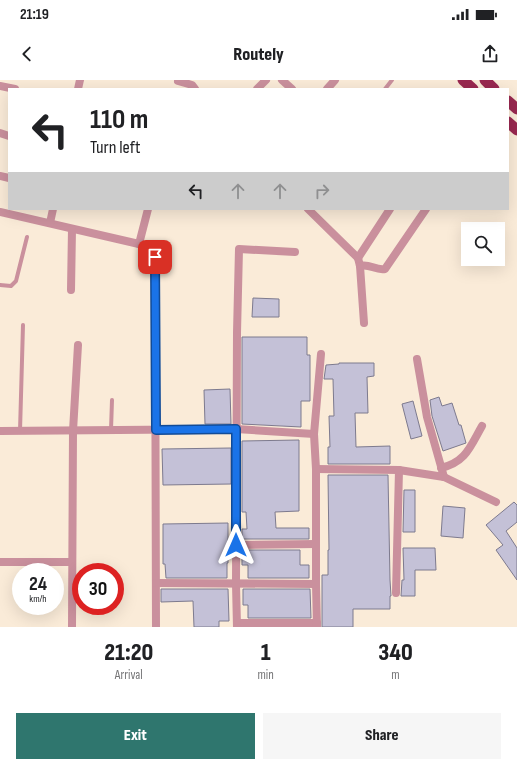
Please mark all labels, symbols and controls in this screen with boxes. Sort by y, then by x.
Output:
text: 21:19 [20,5,49,24]
icon: back [16,43,38,65]
icon: share [479,43,501,65]
text: Routely [233,44,284,65]
text: 110 m [90,103,148,136]
icon: left [24,104,76,156]
text: Turn left [90,137,141,158]
icon: left [185,180,207,202]
icon: ahead [227,180,249,202]
icon: ahead [269,180,291,202]
icon: right [311,180,333,202]
map controls [461,222,505,266]
button: search [461,222,505,266]
pin [138,240,172,274]
icon: arrive [144,246,166,268]
position arrow [215,524,257,566]
speed limit sign: 30 [72,563,124,615]
text: 24 [29,572,47,596]
text: km/h [29,593,47,605]
text: 21:20 [104,638,153,667]
text: 1 [261,638,271,667]
text: 340 [378,638,413,667]
text: Arrival [115,667,143,683]
text: min [258,667,274,683]
text: m [391,667,400,683]
button: Exit [16,713,255,759]
button: Share [263,713,501,759]

